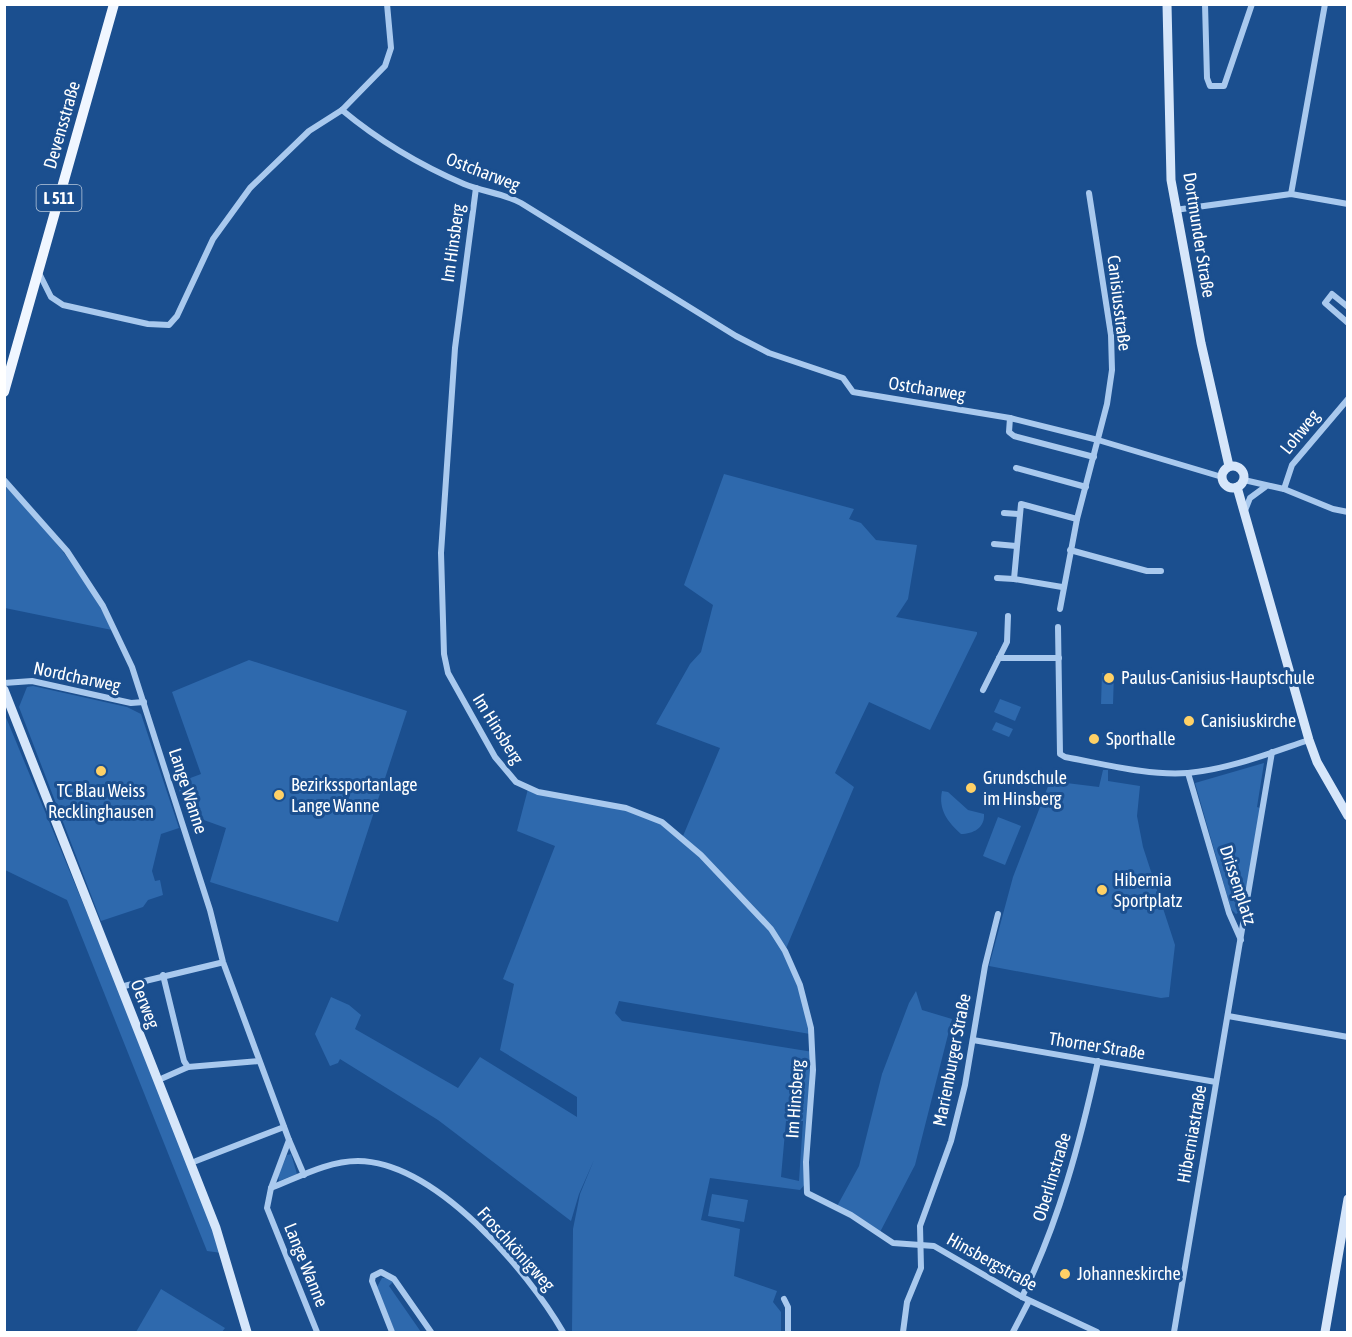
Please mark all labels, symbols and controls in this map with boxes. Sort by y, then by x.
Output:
street label: Devensstraße [39,79,84,171]
street label: Ostcharweg [443,148,523,195]
street label: Dortmunder Straße [1179,171,1220,299]
road number: L 511 [36,185,82,211]
street label: Im Hinsberg [437,202,468,283]
street label: Canisiusstraße [1103,254,1136,352]
street label: Ostcharweg [887,372,967,405]
street label: Lohweg [1276,405,1324,458]
street label: Nordcharweg [32,657,123,696]
place label: Paulus-Canisius-Hauptschule [1121,667,1315,688]
marker: Paulus-Canisius-Hauptschule [1102,671,1116,685]
street label: Im Hinsberg [469,690,528,768]
place label: Canisiuskirche [1201,710,1296,731]
marker: Canisiuskirche [1182,714,1196,728]
place label: Sporthalle [1106,728,1176,749]
marker: Sporthalle [1087,732,1101,746]
street label: Lange Wanne [165,745,212,836]
marker: TC Blau Weiss Recklinghausen [94,764,108,778]
place label: Grundschule im Hinsberg [983,767,1067,809]
place label: Bezirkssportanlage Lange Wanne [291,774,417,816]
place label: TC Blau Weiss Recklinghausen [48,780,154,822]
marker: Grundschule im Hinsberg [964,781,978,795]
marker: Bezirkssportanlage Lange Wanne [272,788,286,802]
street label: Drissenplatz [1216,842,1261,928]
place label: Hibernia Sportplatz [1114,869,1183,911]
marker: Hibernia Sportplatz [1095,883,1109,897]
street label: Oerweg [127,976,164,1031]
street label: Marienburger Straße [928,992,975,1128]
street label: Thorner Straße [1047,1028,1147,1063]
street label: Im Hinsberg [781,1059,808,1139]
street label: Hiberniastraße [1173,1083,1210,1185]
street label: Oberlinstraße [1028,1130,1075,1224]
street label: Froschkönigweg [473,1202,560,1295]
street label: Lange Wanne [280,1220,333,1310]
street label: Hinsbergstraße [943,1228,1041,1295]
place label: Johanneskirche [1077,1263,1181,1284]
marker: Johanneskirche [1058,1267,1072,1281]

